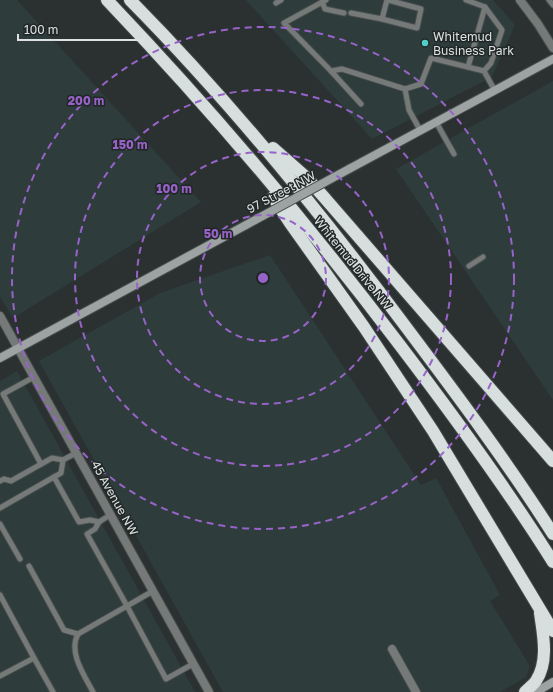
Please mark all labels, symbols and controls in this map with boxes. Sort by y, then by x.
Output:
scale bar [18,16,144,42]
text: 100 m [24,22,58,37]
place label: Whitemud Business Park [433,29,514,58]
marker: Whitemud Business Park [420,38,430,48]
text: 200 m [68,93,104,108]
text: 150 m [113,137,147,152]
street label: 97 Street NW [244,167,318,216]
text: 100 m [156,181,192,196]
street label: Whitemud Drive NW [311,213,395,313]
text: 50 m [204,226,232,241]
centre of rings [256,271,270,285]
street label: 45 Avenue NW [88,458,142,538]

